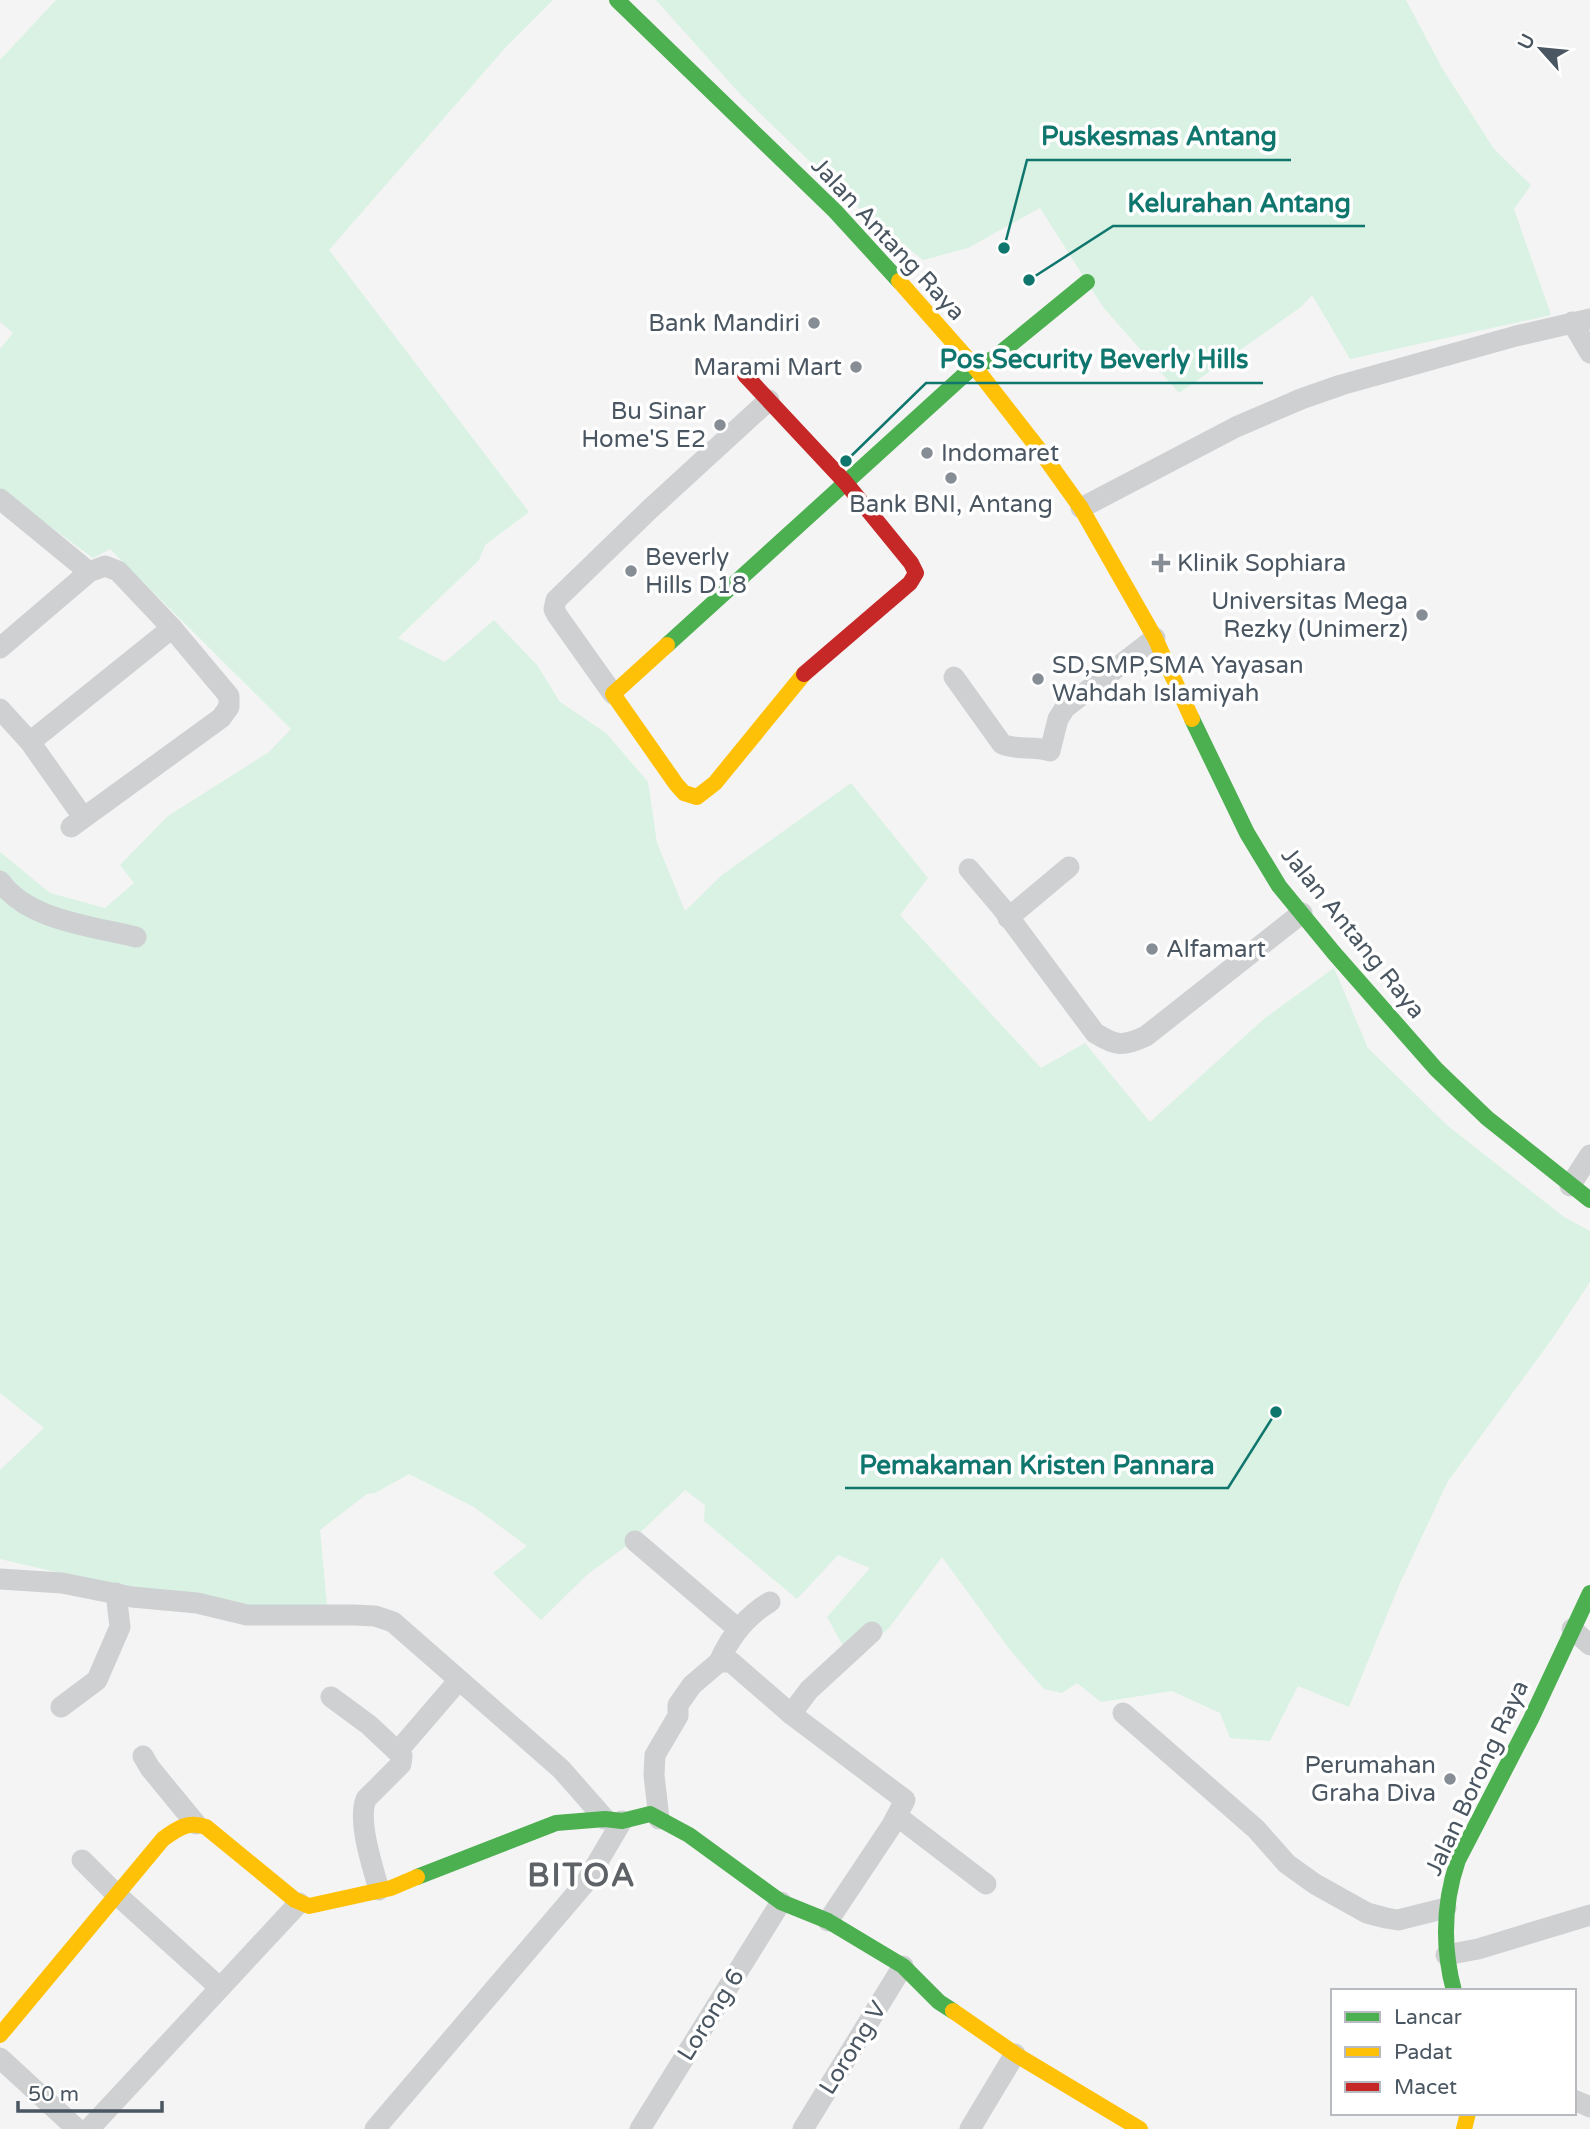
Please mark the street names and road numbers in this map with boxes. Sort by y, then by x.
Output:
street label: Jalan Antang Raya [805,151,971,327]
street label: Jalan Antang Raya [1275,841,1431,1025]
street label: Jalan Borong Raya [1419,1676,1535,1880]
street label: Lorong 6 [671,1964,751,2066]
street label: Lorong V [813,1996,893,2100]

